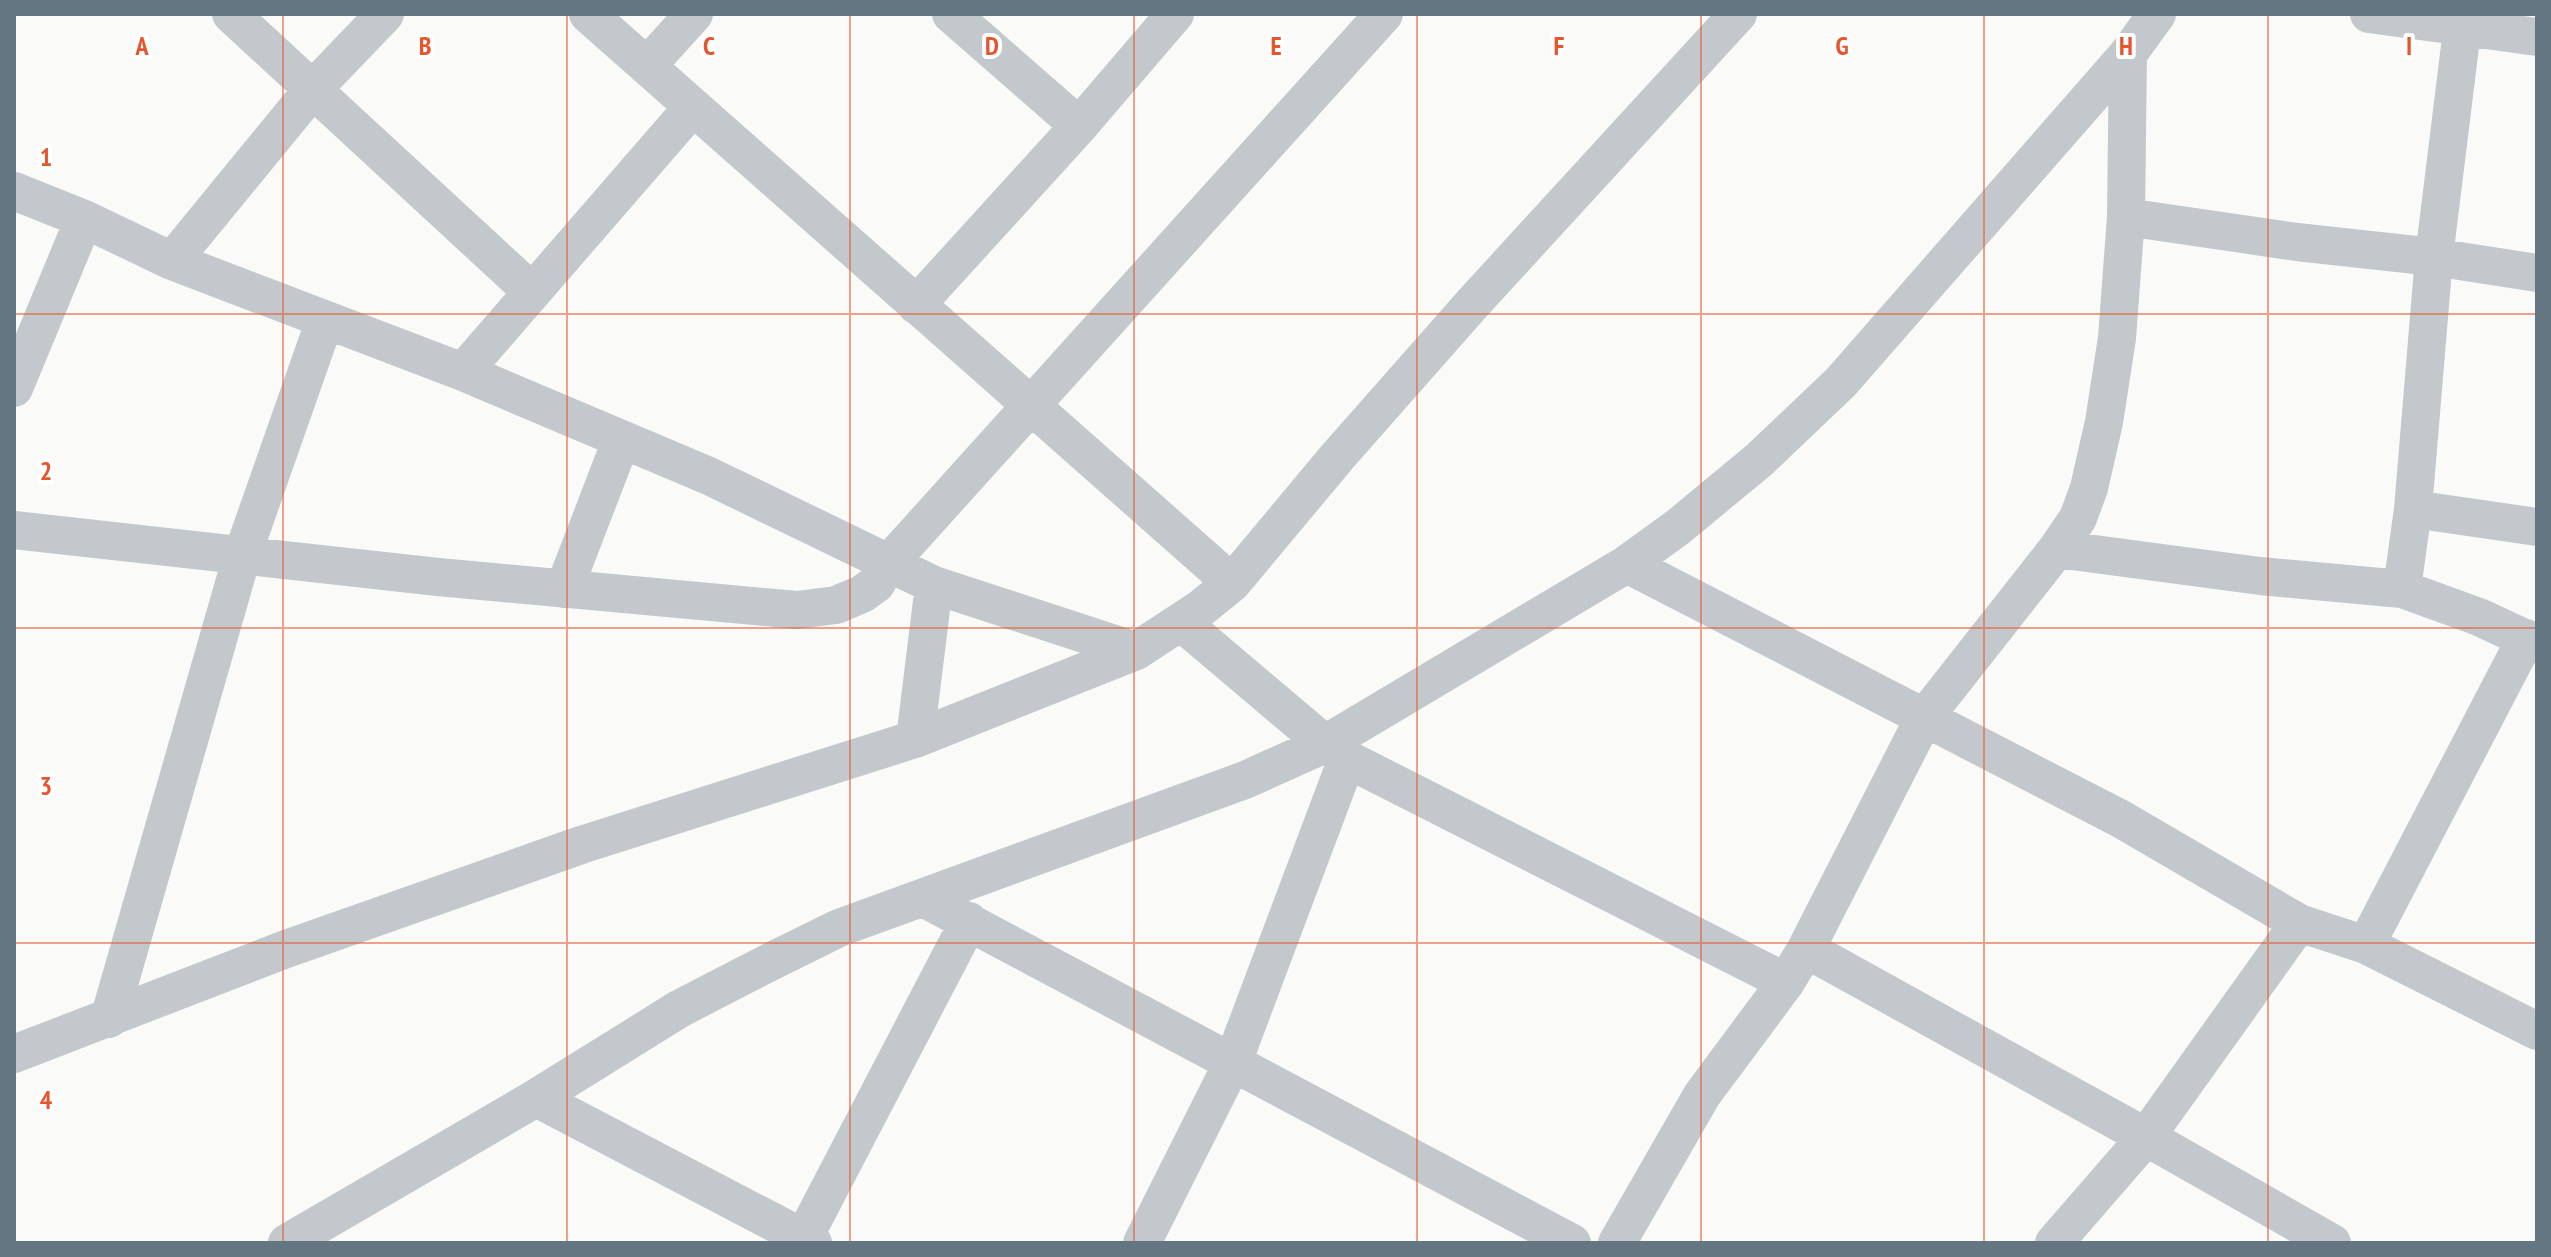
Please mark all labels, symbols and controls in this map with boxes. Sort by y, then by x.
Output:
text: A [134,29,149,62]
text: B [419,29,432,62]
text: C [703,29,715,62]
text: D [985,29,999,62]
text: E [1270,29,1282,62]
text: F [1554,29,1565,62]
text: G [1835,29,1849,62]
text: H [2119,29,2133,62]
text: I [2406,29,2412,62]
text: 1 [40,140,52,173]
text: 2 [40,454,52,487]
text: 3 [40,769,52,802]
text: 4 [40,1083,53,1116]

